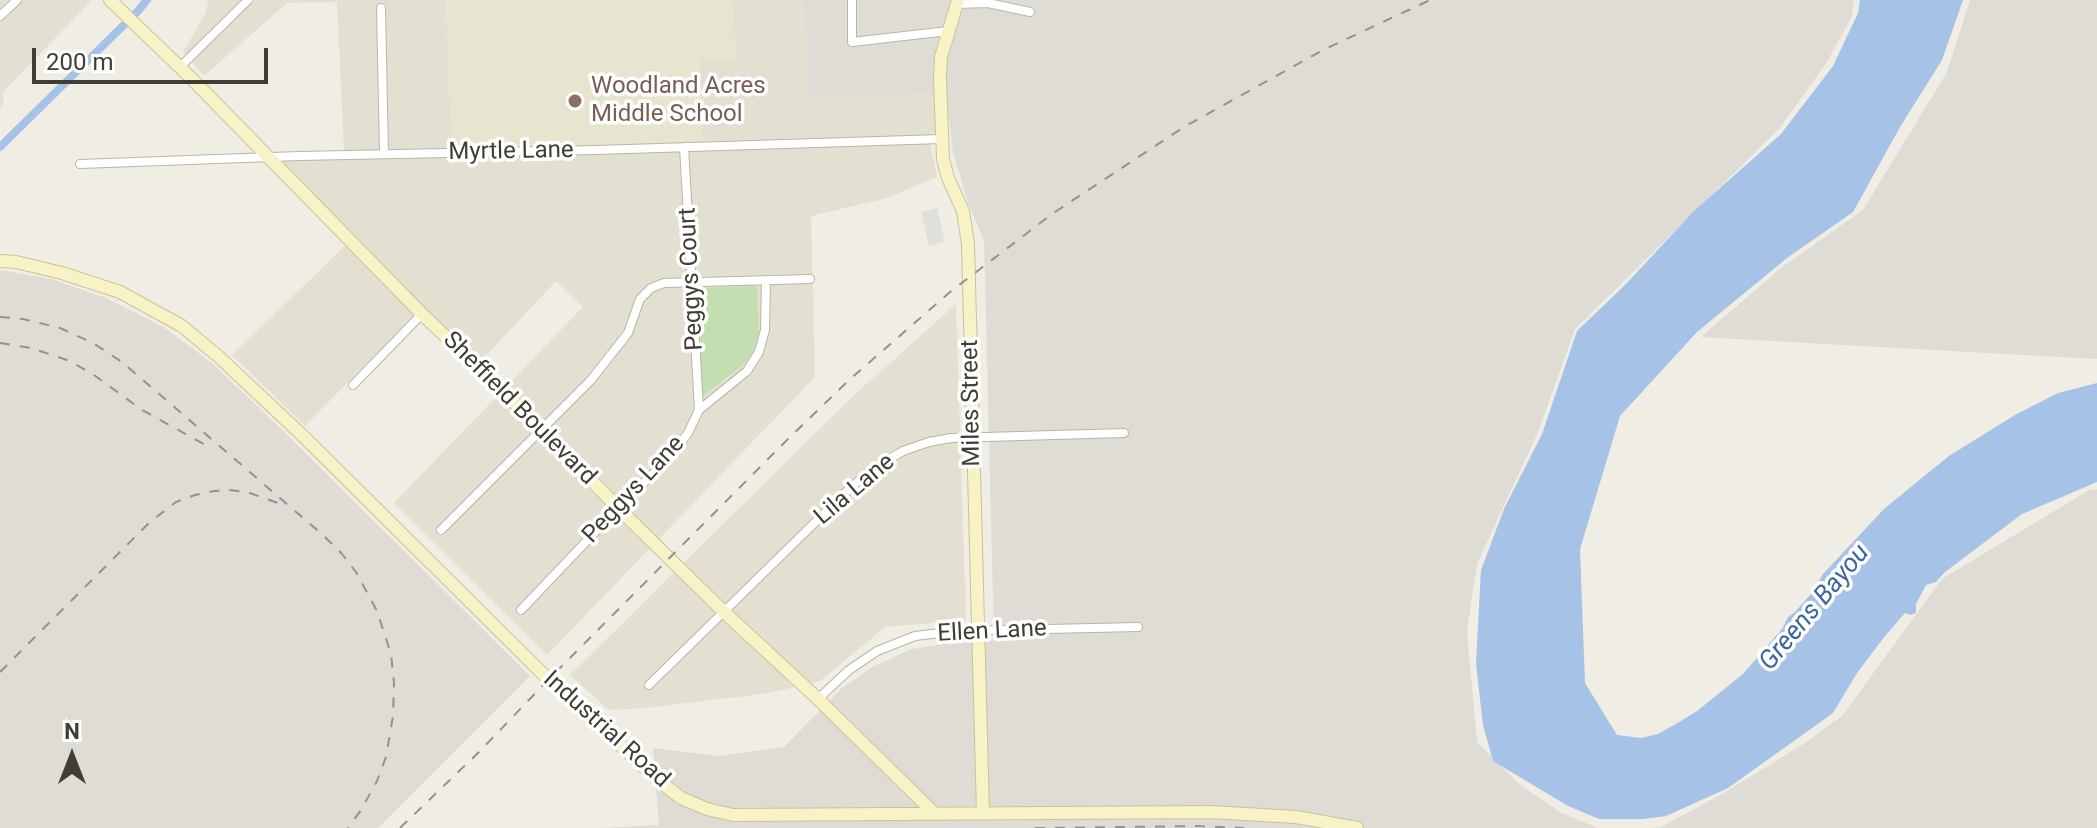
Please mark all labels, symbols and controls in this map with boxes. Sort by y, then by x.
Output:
scale bar [36,32,272,82]
text: 200 m [46,48,113,76]
place label: Woodland Acres Middle School [591,73,766,129]
marker: Woodland Acres Middle School [566,92,584,110]
street label: Myrtle Lane [448,137,574,167]
street label: Peggys Court [674,207,710,351]
street label: Sheffield Boulevard [436,326,602,492]
street label: Miles Street [956,339,988,467]
street label: Peggys Lane [577,430,691,550]
street label: Lila Lane [809,448,901,532]
water label: Greens Bayou [1753,539,1877,677]
street label: Ellen Lane [937,615,1047,649]
street label: Industrial Road [537,666,675,794]
north arrow [32,716,112,796]
text: N [64,719,80,744]

